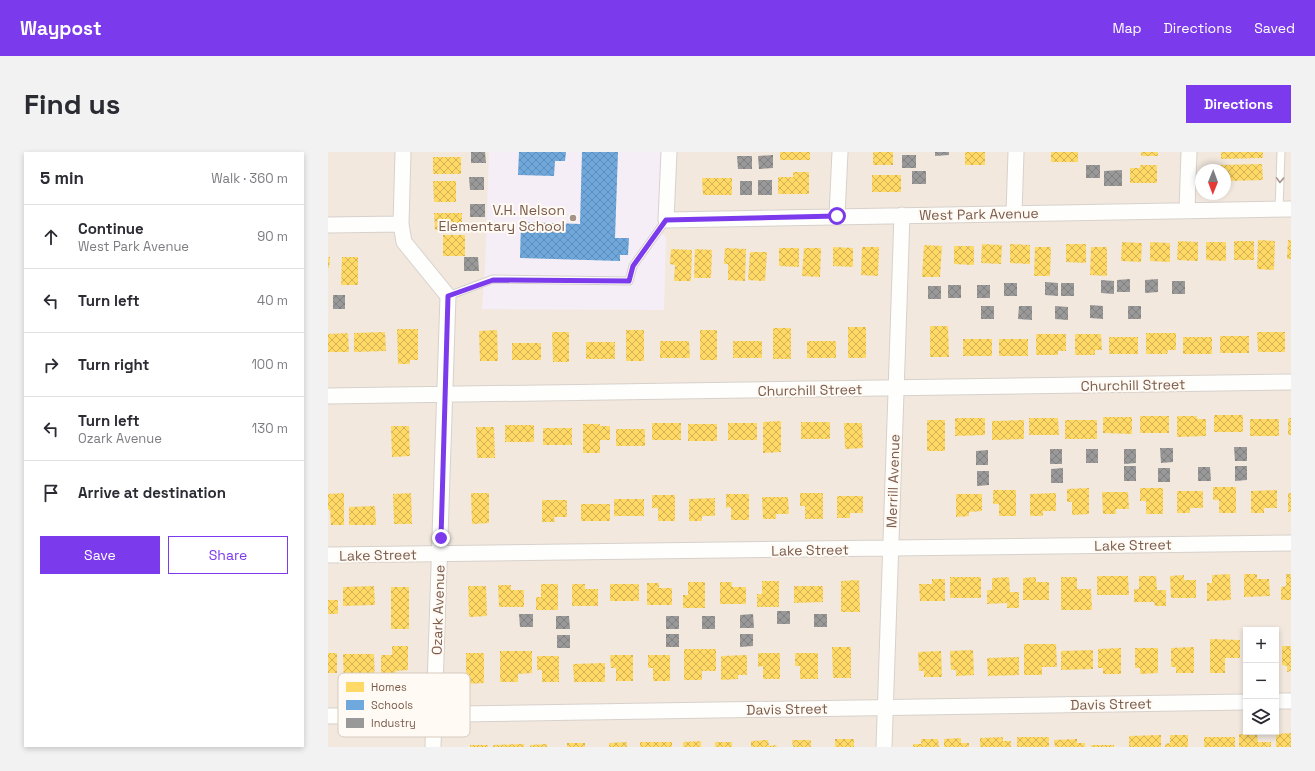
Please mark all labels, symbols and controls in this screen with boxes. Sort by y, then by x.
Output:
text: Waypost [20,16,102,41]
text: Map [1112,19,1142,37]
text: Directions [1164,19,1232,37]
text: Saved [1254,19,1295,37]
button: Directions [1186,85,1291,123]
text: Find us [24,86,121,122]
north arrow [1195,164,1231,200]
text: 5 min [40,167,84,189]
text: Walk · 360 m [211,170,288,187]
one-way arrow [1276,177,1284,183]
place label: V.H. Nelson Elementary School [439,201,565,235]
street label: West Park Avenue [919,204,1039,224]
route start [828,207,846,225]
marker: V.H. Nelson Elementary School [568,213,578,223]
text: Continue [78,219,144,238]
icon: ahead [40,226,62,248]
text: 90 m [257,228,288,245]
text: West Park Avenue [78,238,189,255]
icon: left [40,290,62,312]
text: Turn left [78,291,140,310]
text: 40 m [257,292,288,309]
icon: right [40,354,62,376]
text: Turn right [78,355,149,374]
text: 100 m [251,356,288,373]
street label: Churchill Street [1081,375,1185,395]
street label: Churchill Street [758,380,862,400]
text: Turn left [78,411,140,430]
icon: left [40,418,62,440]
text: 130 m [252,420,288,437]
text: Ozark Avenue [78,430,162,447]
street label: Merrill Avenue [882,434,904,528]
icon: arrive [40,482,62,504]
text: Arrive at destination [78,483,226,502]
route end [432,529,450,547]
street label: Lake Street [1094,535,1172,555]
button: Save [40,536,160,574]
button: Share [168,536,288,574]
street label: Lake Street [771,540,849,560]
street label: Lake Street [339,545,417,565]
street label: Ozark Avenue [427,565,449,655]
map controls [1243,627,1279,735]
button: + [1243,627,1279,663]
button: − [1243,663,1279,699]
legend [338,673,470,737]
text: Homes [371,680,407,694]
street label: Davis Street [1070,694,1152,714]
text: Schools [371,698,413,712]
street label: Davis Street [746,699,828,719]
button: layers [1243,699,1279,735]
text: Industry [371,716,416,730]

